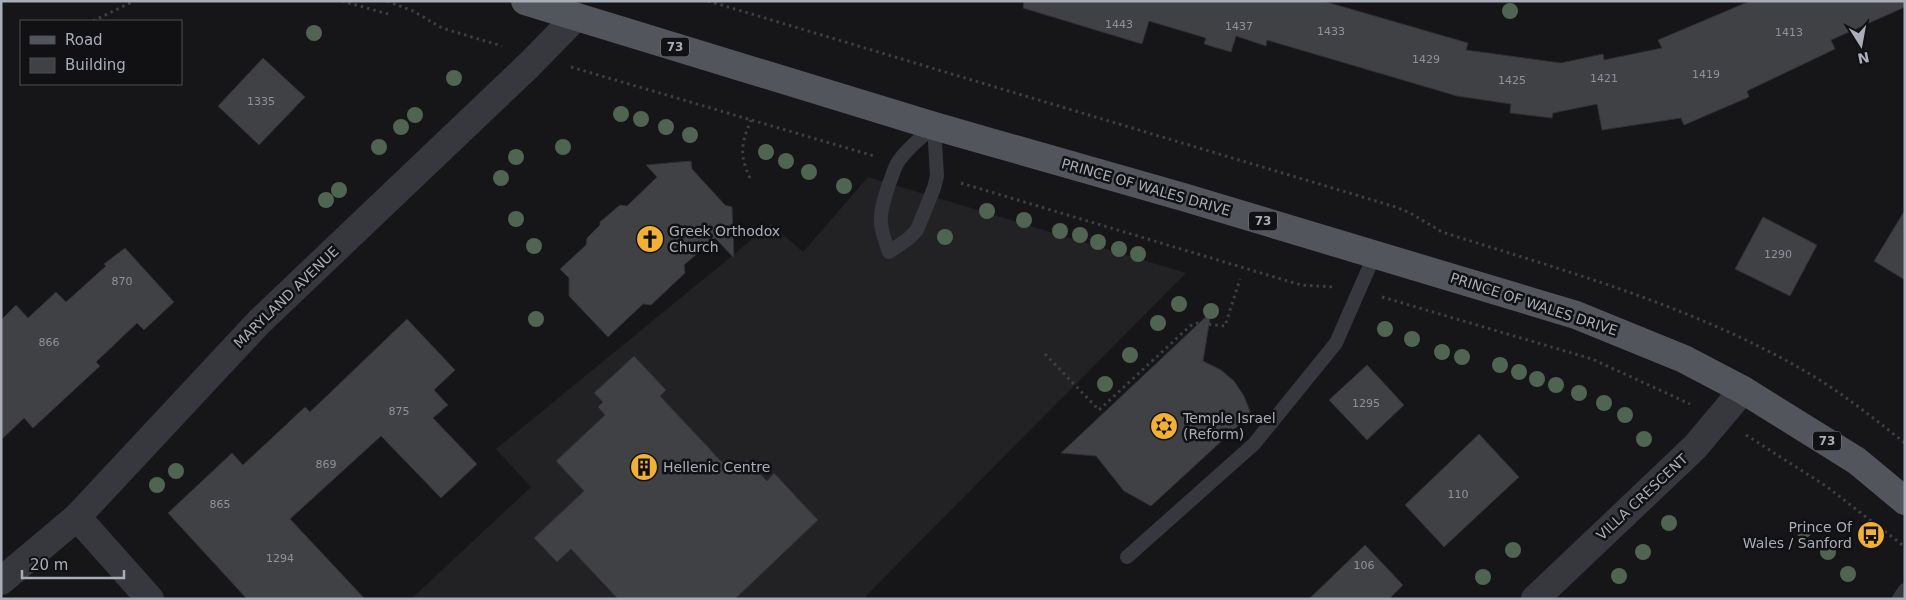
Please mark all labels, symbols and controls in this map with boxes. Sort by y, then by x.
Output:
house number: 1443 [1105,18,1133,31]
legend [20,20,182,85]
house number: 1437 [1225,20,1253,33]
north arrow [1836,20,1886,70]
house number: 1433 [1317,25,1345,38]
house number: 1413 [1775,26,1803,39]
text: Road [65,31,103,49]
road number: 73 [661,38,689,56]
text: N [1856,49,1871,67]
house number: 1429 [1412,53,1440,66]
text: Building [65,56,126,74]
house number: 1419 [1692,68,1720,81]
house number: 1421 [1590,72,1618,85]
house number: 1425 [1498,74,1526,87]
house number: 1335 [247,95,275,108]
street label: PRINCE OF WALES DRIVE [1060,155,1232,219]
road number: 73 [1249,212,1277,230]
place label: Greek Orthodox Church [669,223,780,255]
church icon: Greek Orthodox Church [635,224,665,254]
street label: MARYLAND AVENUE [230,243,342,351]
house number: 1290 [1764,248,1792,261]
street label: PRINCE OF WALES DRIVE [1448,269,1620,339]
house number: 870 [112,275,133,288]
house number: 866 [39,336,60,349]
house number: 1295 [1352,397,1380,410]
house number: 875 [389,405,410,418]
place label: Temple Israel (Reform) [1182,410,1276,442]
synagogue icon: Temple Israel (Reform) [1149,411,1179,441]
road number: 73 [1813,432,1841,451]
street label: VILLA CRESCENT [1593,450,1691,543]
building icon: Hellenic Centre [629,452,659,482]
house number: 869 [316,458,337,471]
place label: Hellenic Centre [663,459,770,475]
house number: 110 [1448,488,1469,501]
house number: 865 [210,498,231,511]
place label: Prince Of Wales / Sanford [1743,519,1853,551]
bus stop icon: Prince Of Wales / Sanford [1856,520,1886,550]
scale bar [22,548,125,580]
house number: 1294 [266,552,294,565]
text: 20 m [30,556,68,574]
house number: 106 [1354,559,1375,572]

